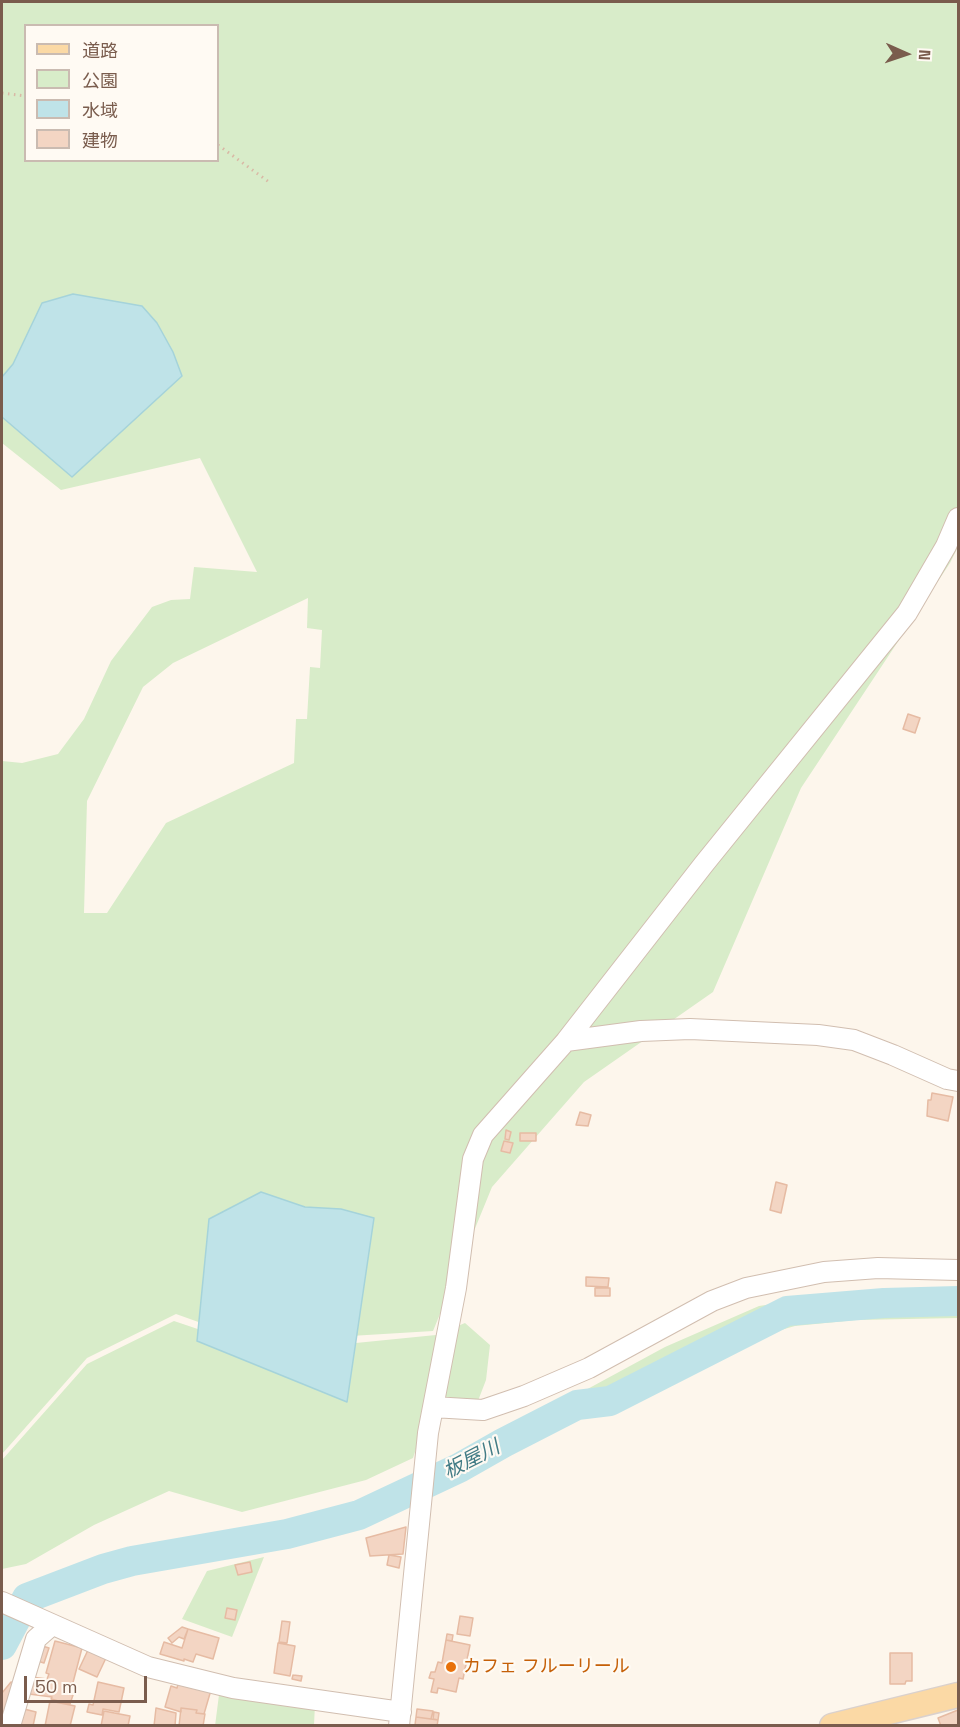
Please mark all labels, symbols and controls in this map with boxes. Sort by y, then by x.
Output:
legend [24,24,219,162]
north arrow [876,24,936,84]
text: 道路 [82,39,118,62]
text: N [914,49,935,61]
text: 公園 [82,69,118,92]
text: 水域 [82,99,118,122]
text: 建物 [82,129,118,152]
water label: 板屋川 [440,1436,504,1484]
place label: カフェ フルーリール [463,1656,630,1678]
marker: カフェ フルーリール [444,1660,458,1674]
scale bar [27,1664,150,1702]
text: 50 m [35,1675,77,1698]

